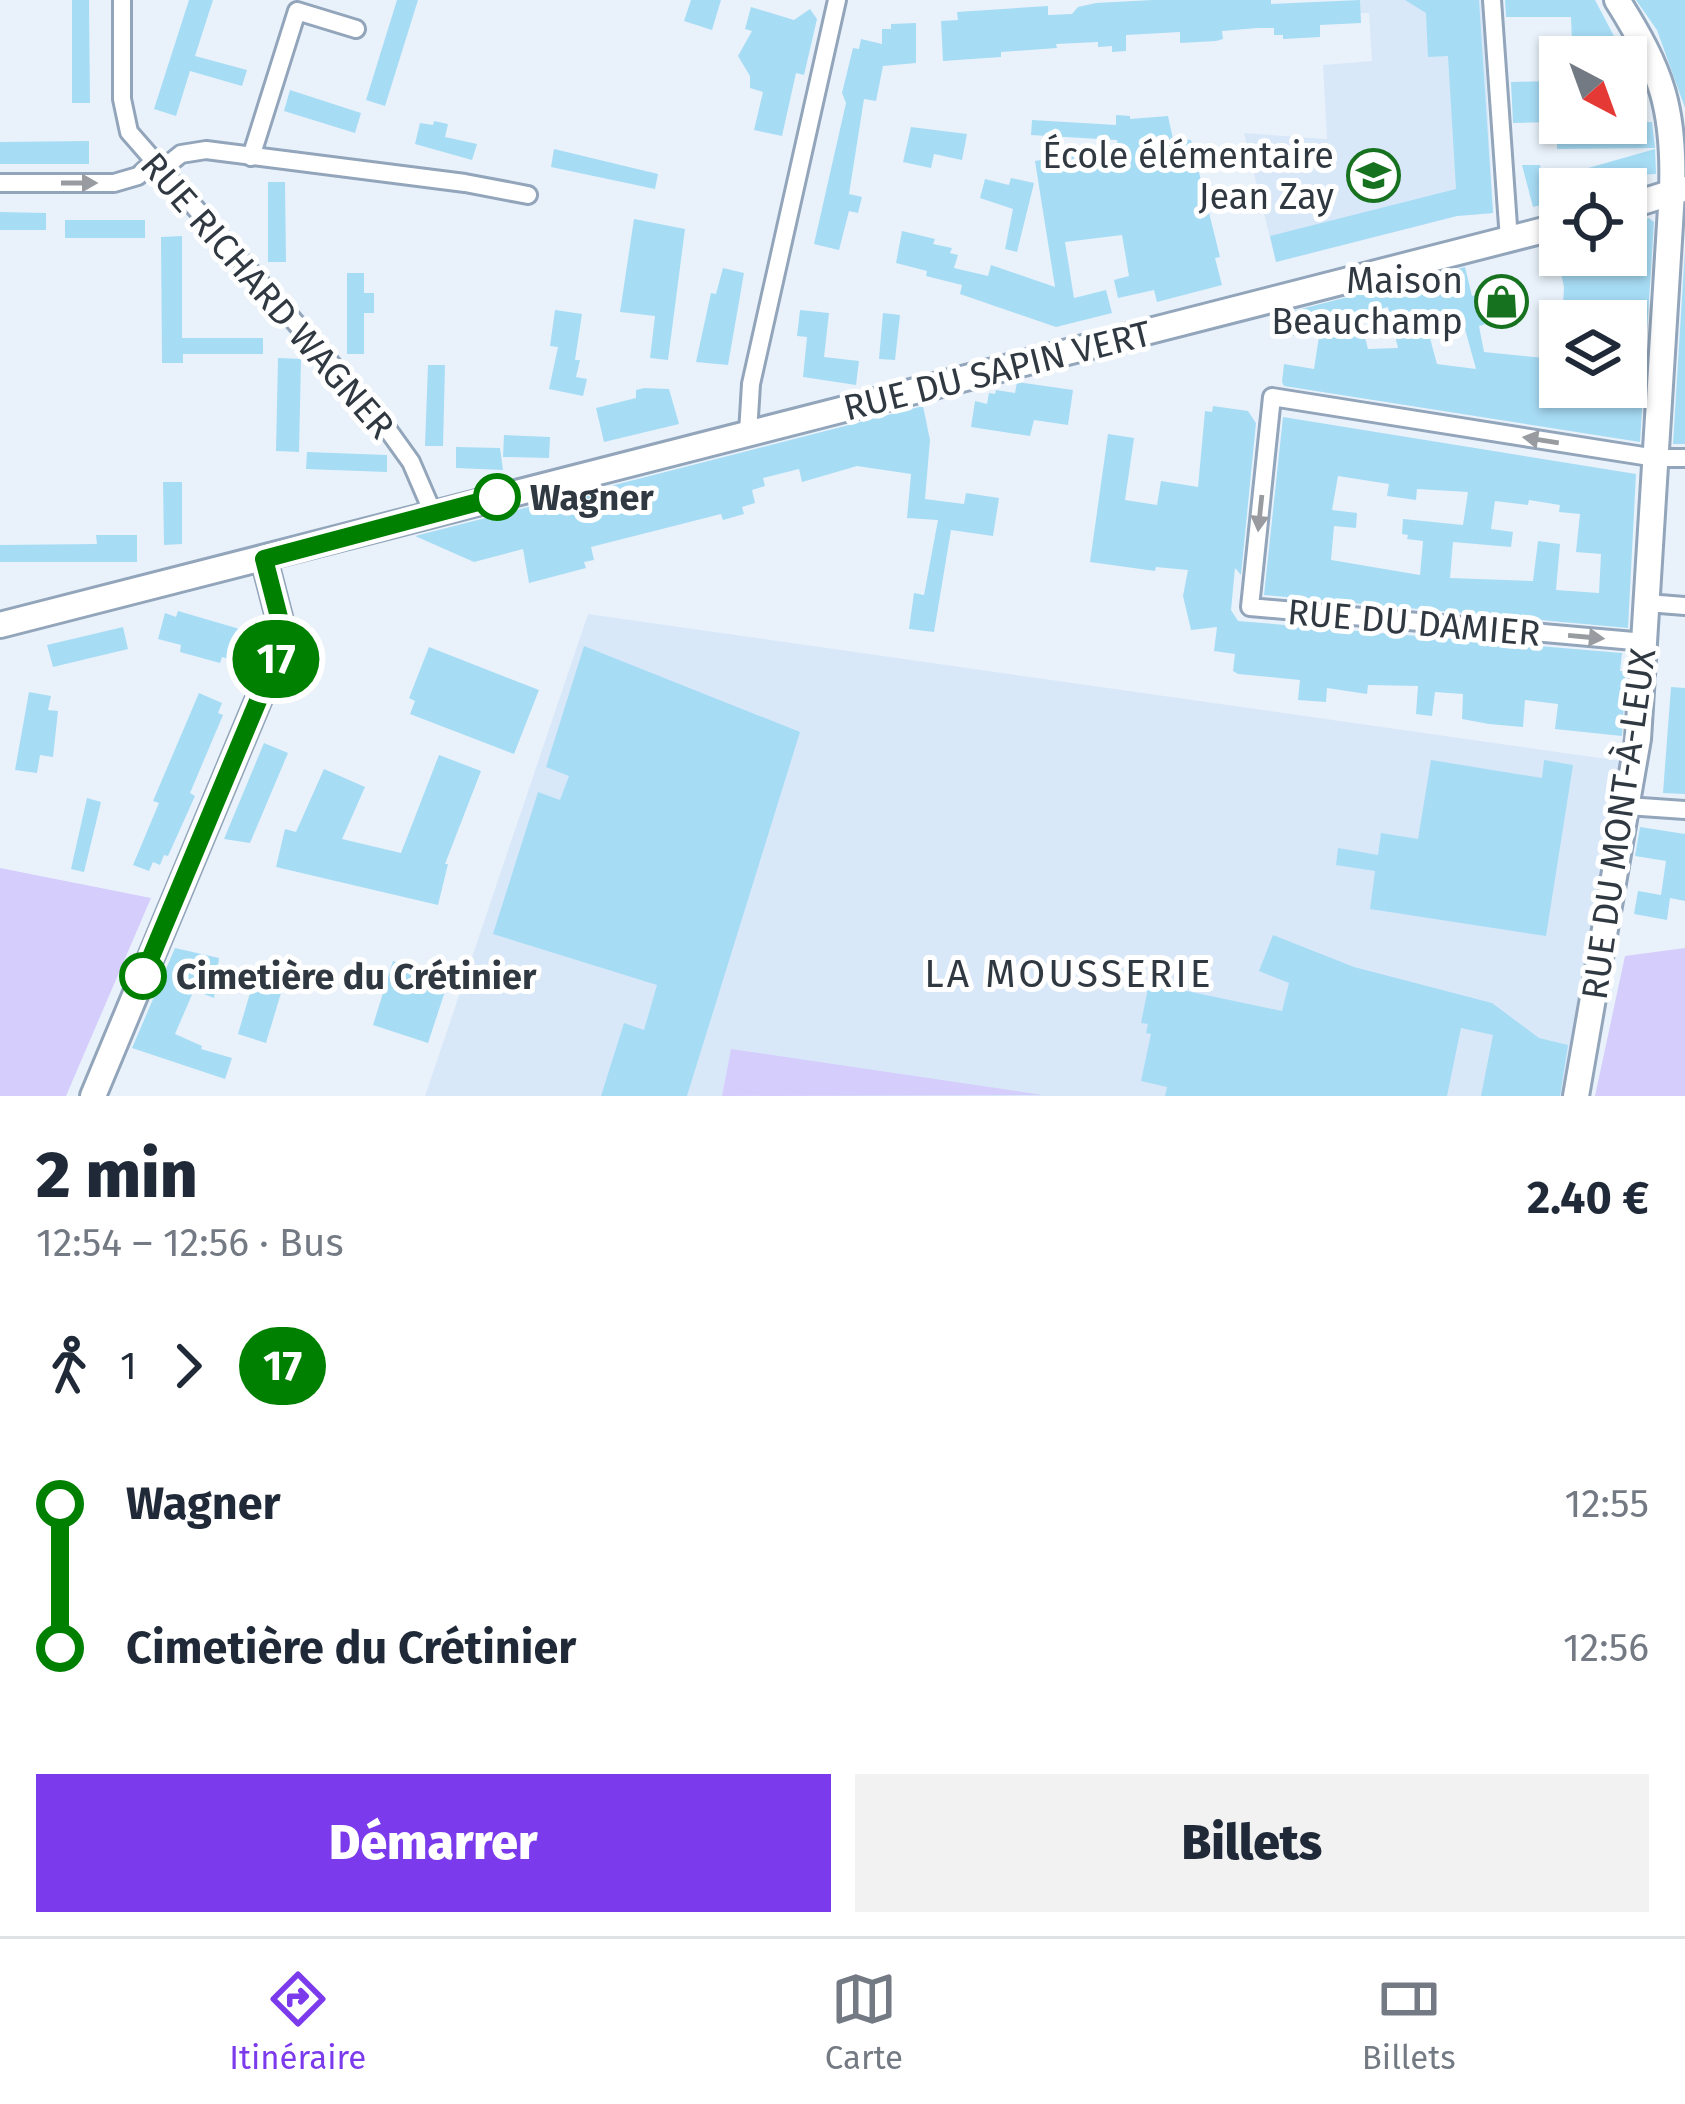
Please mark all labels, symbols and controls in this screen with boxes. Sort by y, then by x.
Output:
north arrow [1539,36,1647,144]
map controls [1539,36,1647,408]
place label: École élémentaire Jean Zay [1042,133,1334,219]
street label: RUE RICHARD WAGNER [131,144,403,448]
school or university icon: École élémentaire Jean Zay [1345,148,1401,204]
button: locate [1539,168,1647,276]
one-way arrow [61,173,99,193]
place label: Maison Beauchamp [1271,259,1463,344]
shop icon: Maison Beauchamp [1474,273,1530,329]
button: layers [1539,300,1647,408]
street label: RUE DU SAPIN VERT [839,311,1156,430]
one-way arrow [1521,430,1559,449]
marker: Wagner [475,475,519,519]
place label: Wagner [530,476,654,520]
one-way arrow [1250,495,1269,533]
street label: RUE DU DAMIER [1286,590,1542,656]
line badge: 17 [222,620,330,698]
one-way arrow [1568,628,1605,647]
text: 17 [256,634,296,684]
street label: RUE DU MONT-À-LEUX [1572,645,1665,1002]
district label: LA MOUSSERIE [924,951,1214,997]
marker: Cimetière du Crétinier [121,954,165,998]
place label: Cimetière du Crétinier [176,955,537,999]
text: 2 min [36,1135,198,1214]
text: 2.40 € [1527,1171,1649,1225]
text: 12:54 – 12:56 · Bus [36,1220,344,1266]
icon: walk [36,1333,102,1399]
icon: forward [155,1333,221,1399]
text: 17 [263,1341,302,1391]
text: 1 [120,1343,137,1389]
text: Wagner [126,1477,281,1531]
text: 12:55 [1564,1481,1649,1527]
text: Cimetière du Crétinier [126,1621,576,1675]
text: 12:56 [1563,1625,1649,1671]
button: Démarrer [36,1774,831,1912]
button: Billets [855,1774,1649,1912]
tab: Itinéraire [229,1966,366,2078]
tab: Carte [825,1966,903,2078]
tab: Billets [1362,1966,1456,2078]

